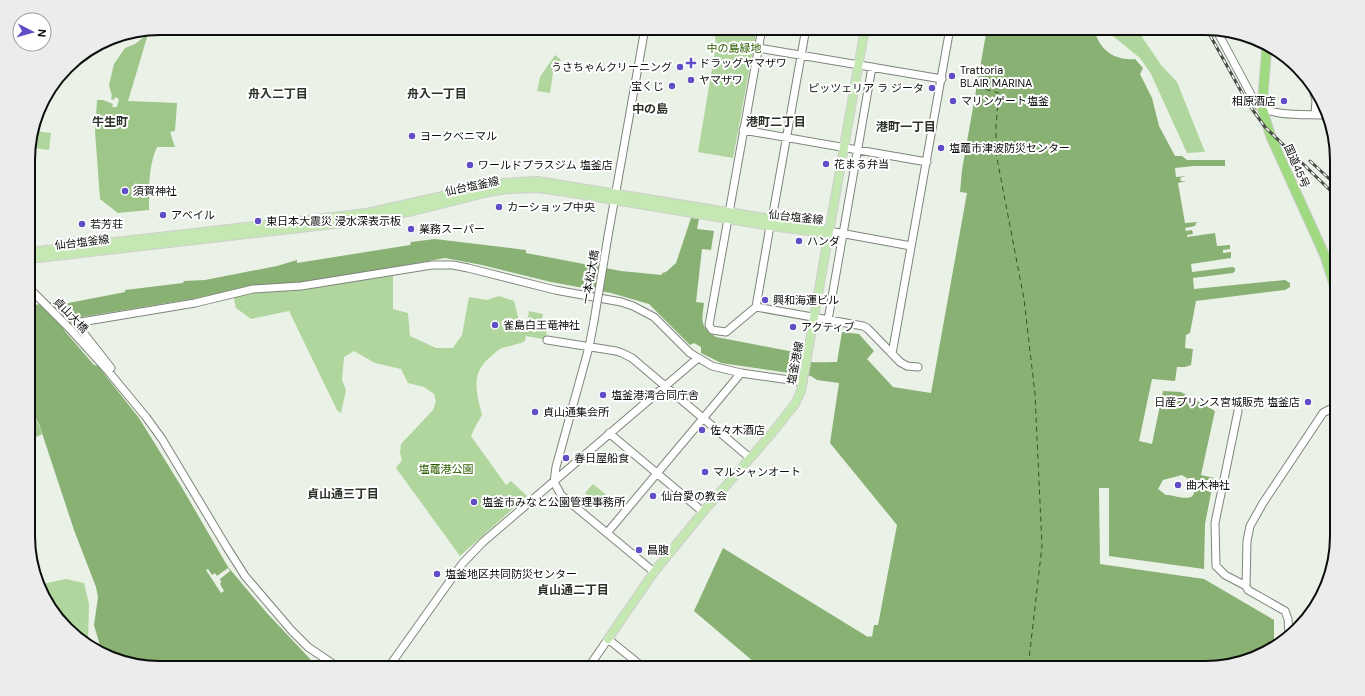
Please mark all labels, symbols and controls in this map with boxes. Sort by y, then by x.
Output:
north arrow [12,12,52,52]
text: N [35,28,49,38]
park label: 中の島緑地 [707,41,762,55]
place label: ドラッグヤマザワ [699,56,787,70]
marker: ドラッグヤマザワ [686,58,696,68]
place label: うさちゃんクリーニング [551,60,672,74]
marker: うさちゃんクリーニング [675,62,685,72]
place label: Trattoria BLAIR MARINA [960,63,1032,90]
marker: Trattoria BLAIR MARINA [947,71,957,81]
place label: ヤマザワ [699,73,743,87]
marker: ヤマザワ [686,75,696,85]
place label: 宝くじ [631,79,664,93]
marker: 宝くじ [667,81,677,91]
place label: ピッツェリア ラ ジータ [808,81,924,95]
marker: ピッツェリア ラ ジータ [927,83,937,93]
district label: 舟入二丁目 [248,86,308,102]
district label: 舟入一丁目 [407,86,467,102]
place label: マリンゲート塩釜 [961,94,1049,108]
place label: 相原酒店 [1232,94,1276,108]
marker: マリンゲート塩釜 [948,96,958,106]
marker: 相原酒店 [1279,96,1289,106]
district label: 中の島 [632,101,668,117]
district label: 牛生町 [92,114,128,130]
district label: 港町二丁目 [746,114,806,130]
district label: 港町一丁目 [876,119,936,135]
place label: ヨークベニマル [420,129,497,143]
marker: ヨークベニマル [407,131,417,141]
place label: 塩竈市津波防災センター [949,141,1070,155]
street label: 国道45号 [1281,142,1313,190]
marker: 塩竈市津波防災センター [936,143,946,153]
place label: 花まる弁当 [834,157,889,171]
place label: ワールドプラスジム 塩釜店 [478,158,613,172]
marker: 花まる弁当 [821,159,831,169]
marker: ワールドプラスジム 塩釜店 [465,160,475,170]
street label: 仙台塩釜線 [444,173,500,199]
place label: 須賀神社 [133,184,177,198]
marker: 須賀神社 [120,186,130,196]
place label: カーショップ中央 [507,200,596,214]
marker: カーショップ中央 [494,202,504,212]
street label: 仙台塩釜線 [768,207,824,227]
place label: アベイル [171,208,215,222]
marker: アベイル [158,210,168,220]
place label: 東日本大震災 浸水深表示板 [266,214,401,228]
marker: 東日本大震災 浸水深表示板 [253,216,263,226]
place label: 若芳荘 [90,217,123,231]
marker: 若芳荘 [77,219,87,229]
place label: 業務スーパー [419,222,485,236]
marker: 業務スーパー [406,224,416,234]
street label: 仙台塩釜線 [54,232,110,252]
place label: ハンダ [807,234,840,248]
marker: ハンダ [794,236,804,246]
street label: 一本松大橋 [578,249,602,305]
place label: 興和海運ビル [773,293,839,307]
street label: 貞山大橋 [51,294,91,336]
marker: 興和海運ビル [760,295,770,305]
place label: 雀島白王竜神社 [503,318,580,332]
marker: 雀島白王竜神社 [490,320,500,330]
place label: アクティブ [801,320,855,334]
marker: アクティブ [788,322,798,332]
street label: 塩釜港線 [784,340,806,386]
place label: 塩釜港湾合同庁舎 [611,388,699,402]
marker: 塩釜港湾合同庁舎 [598,390,608,400]
place label: 日産プリンス宮城販売 塩釜店 [1154,395,1300,409]
marker: 日産プリンス宮城販売 塩釜店 [1303,397,1313,407]
place label: 貞山通集会所 [543,405,610,419]
marker: 貞山通集会所 [530,407,540,417]
place label: 佐々木酒店 [710,423,765,437]
marker: 佐々木酒店 [697,425,707,435]
place label: 春日屋船食 [574,451,629,465]
marker: 春日屋船食 [561,453,571,463]
park label: 塩竈港公園 [419,462,474,476]
place label: マルシャンオート [713,465,801,479]
marker: マルシャンオート [700,467,710,477]
place label: 曲木神社 [1186,478,1230,492]
marker: 曲木神社 [1173,480,1183,490]
district label: 貞山通三丁目 [307,486,379,502]
place label: 仙台愛の教会 [661,489,727,503]
marker: 仙台愛の教会 [648,491,658,501]
place label: 塩釜市みなと公園管理事務所 [482,495,626,509]
marker: 塩釜市みなと公園管理事務所 [469,497,479,507]
place label: 昌腹 [647,543,669,557]
marker: 昌腹 [634,545,644,555]
place label: 塩釜地区共同防災センター [445,567,577,581]
marker: 塩釜地区共同防災センター [432,569,442,579]
district label: 貞山通二丁目 [537,582,609,598]

